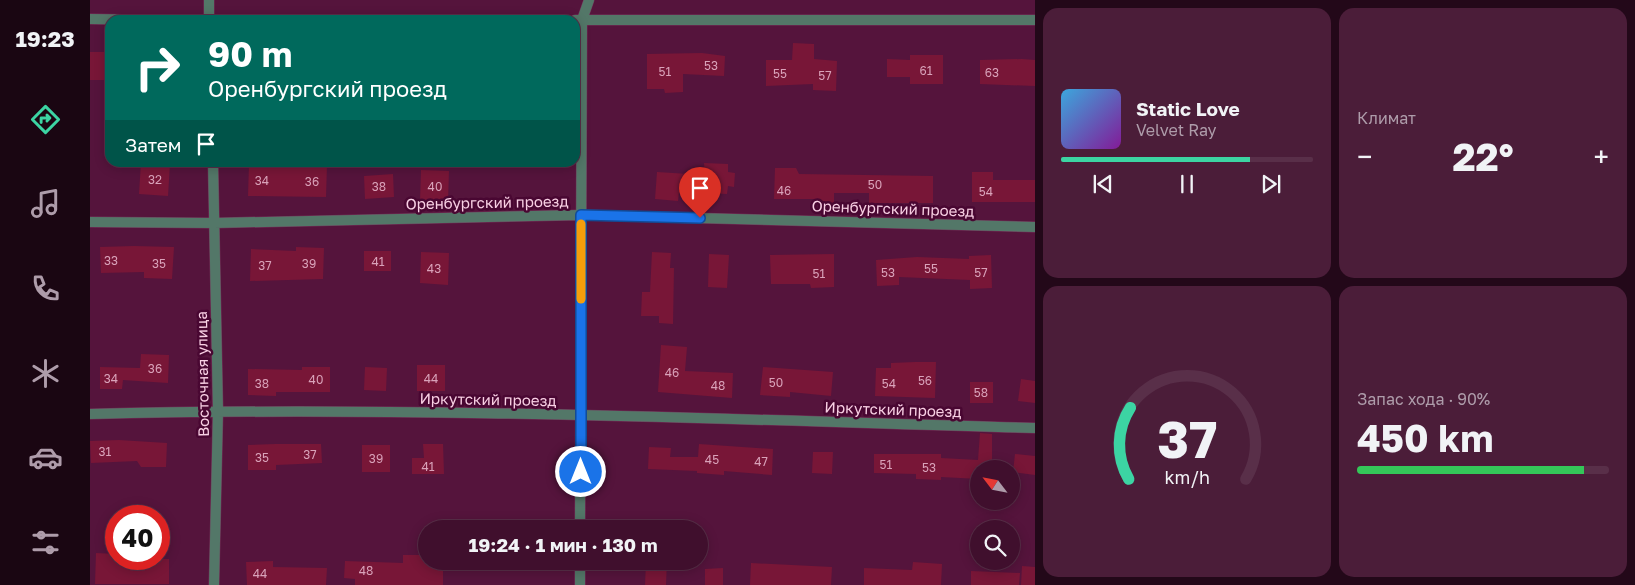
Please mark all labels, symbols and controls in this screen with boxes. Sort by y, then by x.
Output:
text: 19:23 [15,25,75,52]
text: 90 m [208,33,292,75]
icon: right [125,35,190,100]
house number: 53 [704,58,718,73]
house number: 61 [919,63,933,78]
house number: 51 [659,64,672,79]
house number: 63 [985,65,999,80]
house number: 55 [773,66,787,81]
house number: 57 [818,68,832,83]
text: Оренбургский проезд [208,75,447,102]
text: Static Love [1136,97,1240,120]
icon: directions [28,102,63,137]
text: Климат [1357,108,1416,128]
text: Velvet Ray [1136,120,1217,140]
icon: arrive [192,130,220,158]
text: Затем [125,133,182,156]
text: 22° [1452,134,1514,179]
text: − [1357,140,1372,173]
text: + [1594,140,1609,173]
pin [679,167,721,218]
icon: previous [1089,170,1117,198]
icon: pause [1173,170,1201,198]
icon: next [1257,170,1285,198]
house number: 32 [148,172,162,187]
house number: 34 [255,173,269,188]
house number: 36 [305,174,319,189]
icon: arrive [686,174,714,202]
house number: 50 [868,177,882,192]
house number: 38 [372,179,386,194]
house number: 40 [428,179,442,194]
house number: 46 [777,183,791,198]
house number: 54 [979,184,993,199]
icon: music [28,186,63,221]
street label: Оренбургский проезд [405,192,569,212]
street label: Оренбургский проезд [811,196,975,220]
house number: 33 [104,253,118,268]
house number: 41 [371,254,385,269]
house number: 35 [152,256,166,271]
house number: 39 [302,256,316,271]
house number: 37 [258,258,272,273]
house number: 43 [427,261,441,276]
house number: 55 [924,261,938,276]
house number: 53 [881,265,895,280]
house number: 57 [974,265,988,280]
house number: 51 [813,266,826,281]
icon: phone [28,271,63,306]
street label: Восточная улица [192,311,212,437]
icon: climate [28,356,63,391]
house number: 36 [148,361,162,376]
house number: 46 [665,365,679,380]
house number: 34 [104,371,118,386]
house number: 44 [424,371,438,386]
house number: 40 [309,372,323,387]
house number: 56 [918,373,932,388]
house number: 50 [769,375,783,390]
house number: 38 [255,376,269,391]
house number: 54 [882,376,896,391]
house number: 48 [711,378,725,393]
house number: 58 [974,385,988,400]
street label: Иркутский проезд [419,389,557,409]
text: Запас хода · 90% [1357,389,1490,409]
street label: Иркутский проезд [824,398,962,420]
text: 37 [1157,407,1217,469]
text: 450 km [1357,415,1493,460]
icon: car [28,440,63,475]
house number: 31 [99,444,112,459]
position arrow [554,445,606,497]
house number: 37 [303,447,317,462]
house number: 35 [255,450,269,465]
house number: 39 [369,451,383,466]
house number: 45 [705,452,719,467]
house number: 47 [754,454,768,469]
house number: 51 [880,457,893,472]
house number: 41 [421,459,435,474]
house number: 53 [922,460,936,475]
north arrow [970,460,1020,510]
map controls [970,460,1020,570]
text: km/h [1164,466,1210,488]
speed limit sign: 40 [105,505,170,570]
button: search [970,520,1020,570]
icon: filters [28,525,63,560]
text: 19:24 · 1 мин · 130 m [468,533,658,556]
house number: 48 [359,563,373,578]
house number: 44 [253,566,267,581]

